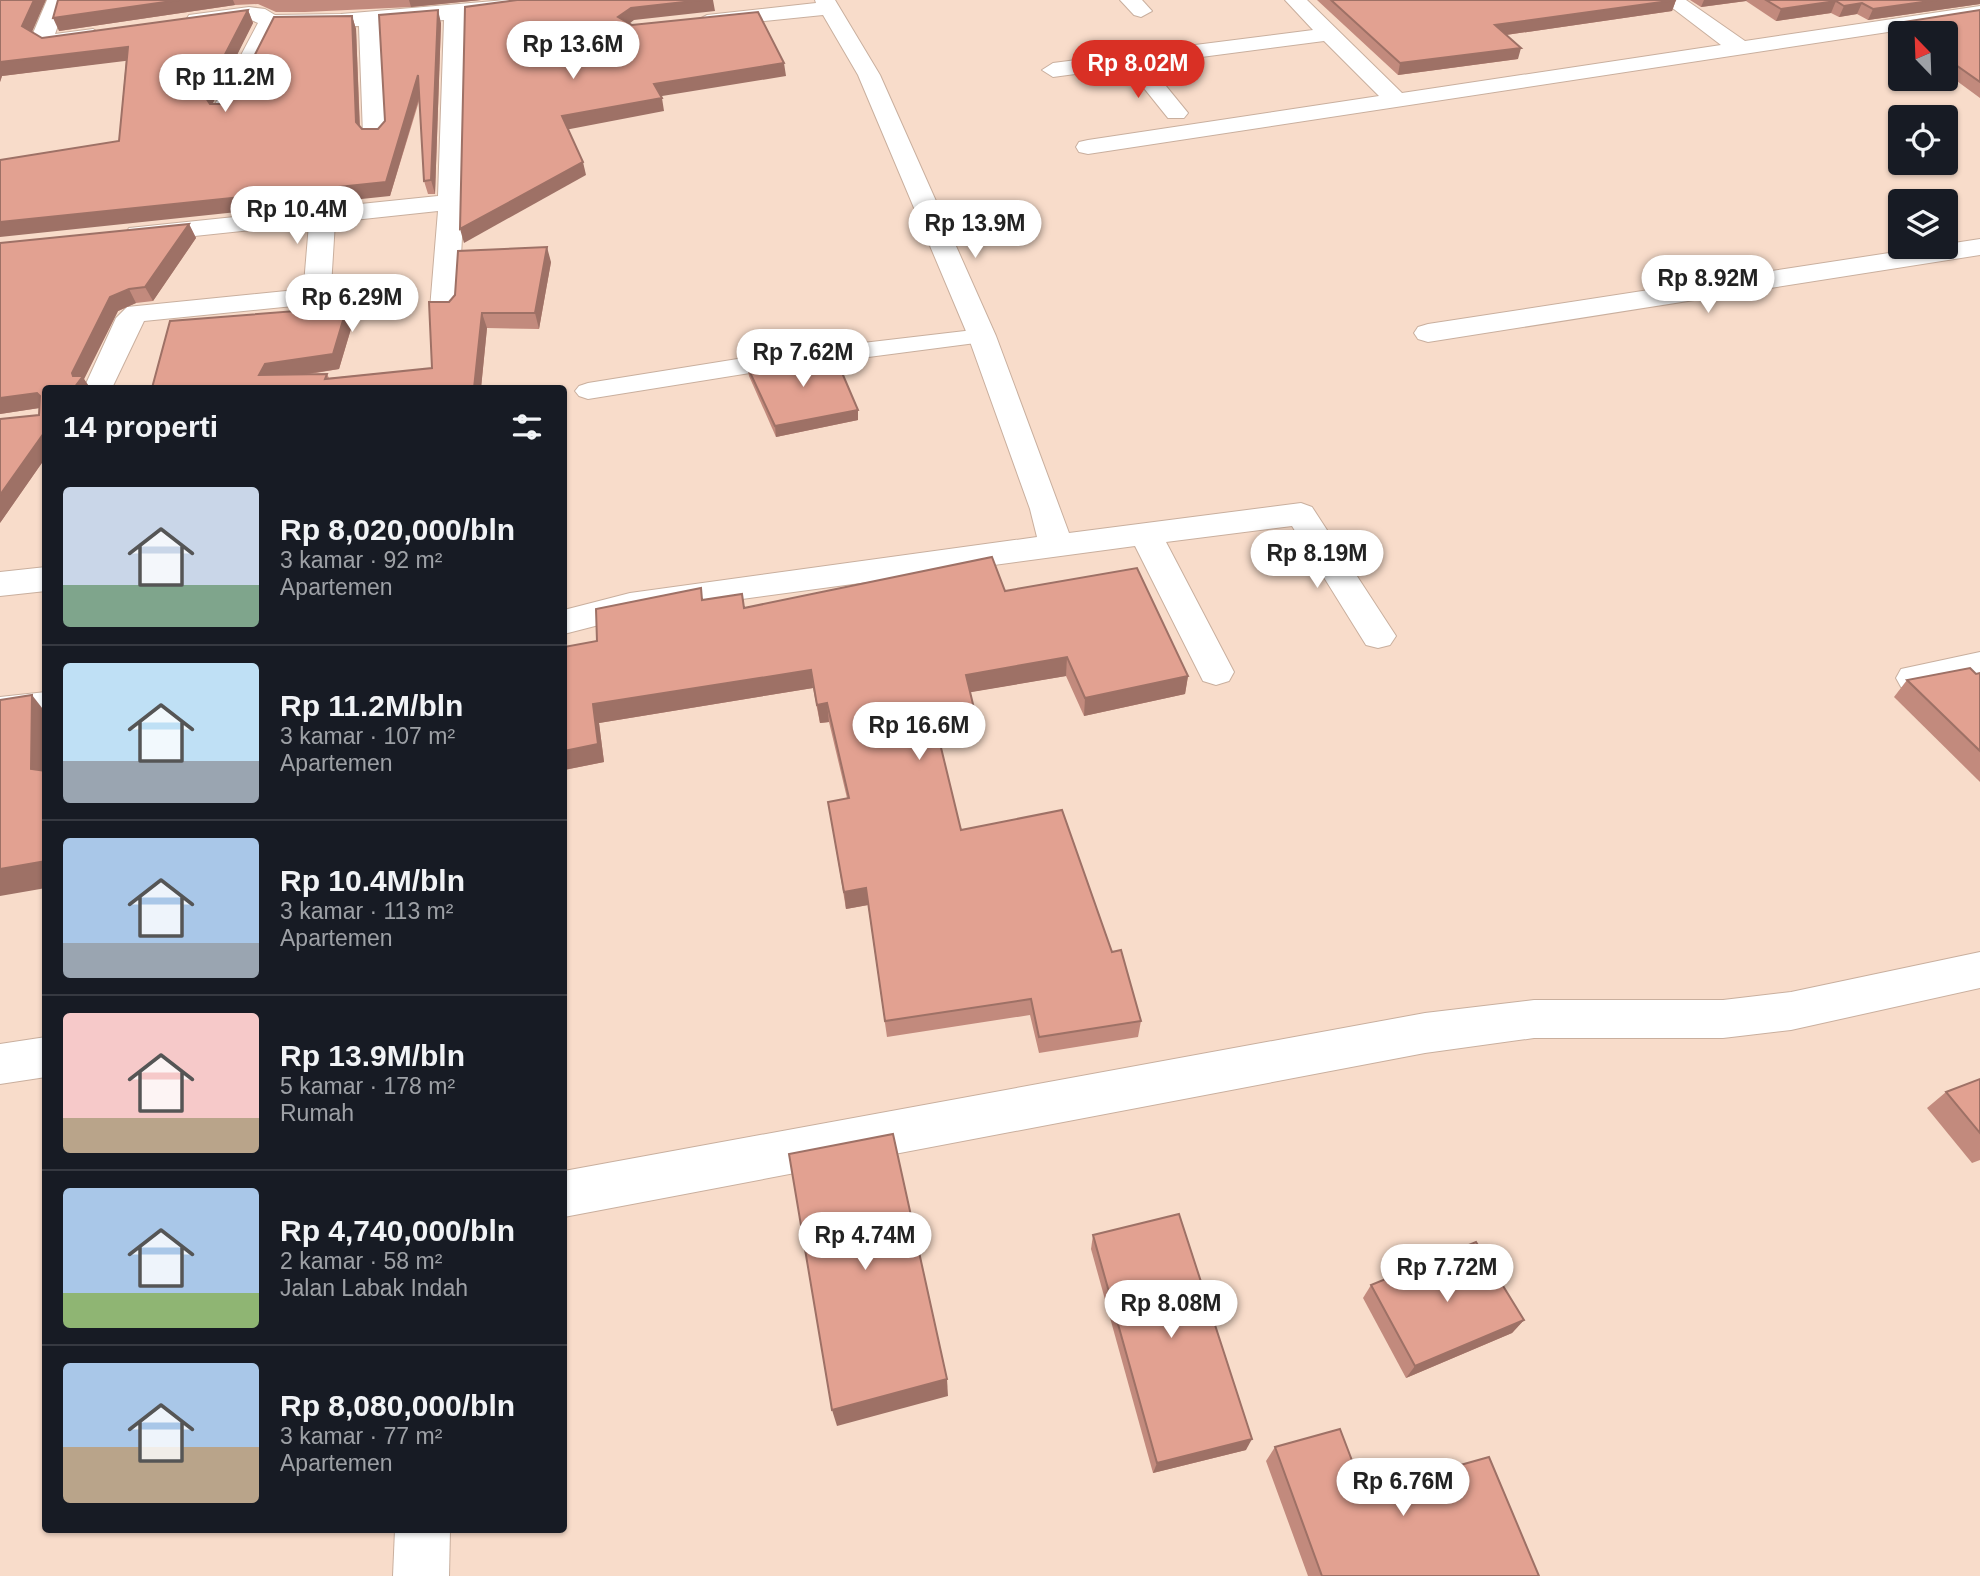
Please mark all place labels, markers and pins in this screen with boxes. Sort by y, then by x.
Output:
pin: Rp 13.6M [501,22,645,81]
pin: Rp 8.02M [1066,41,1210,100]
pin: Rp 11.2M [153,54,297,114]
pin: Rp 10.4M [225,187,369,246]
pin: Rp 13.9M [903,201,1047,260]
pin: Rp 8.92M [1636,256,1780,315]
pin: Rp 6.29M [280,274,424,334]
pin: Rp 7.62M [731,330,875,389]
pin: Rp 8.19M [1245,530,1389,590]
pin: Rp 16.6M [847,702,991,762]
pin: Rp 4.74M [793,1212,937,1272]
pin: Rp 7.72M [1375,1244,1519,1304]
pin: Rp 8.08M [1099,1280,1243,1340]
pin: Rp 6.76M [1331,1458,1475,1518]

